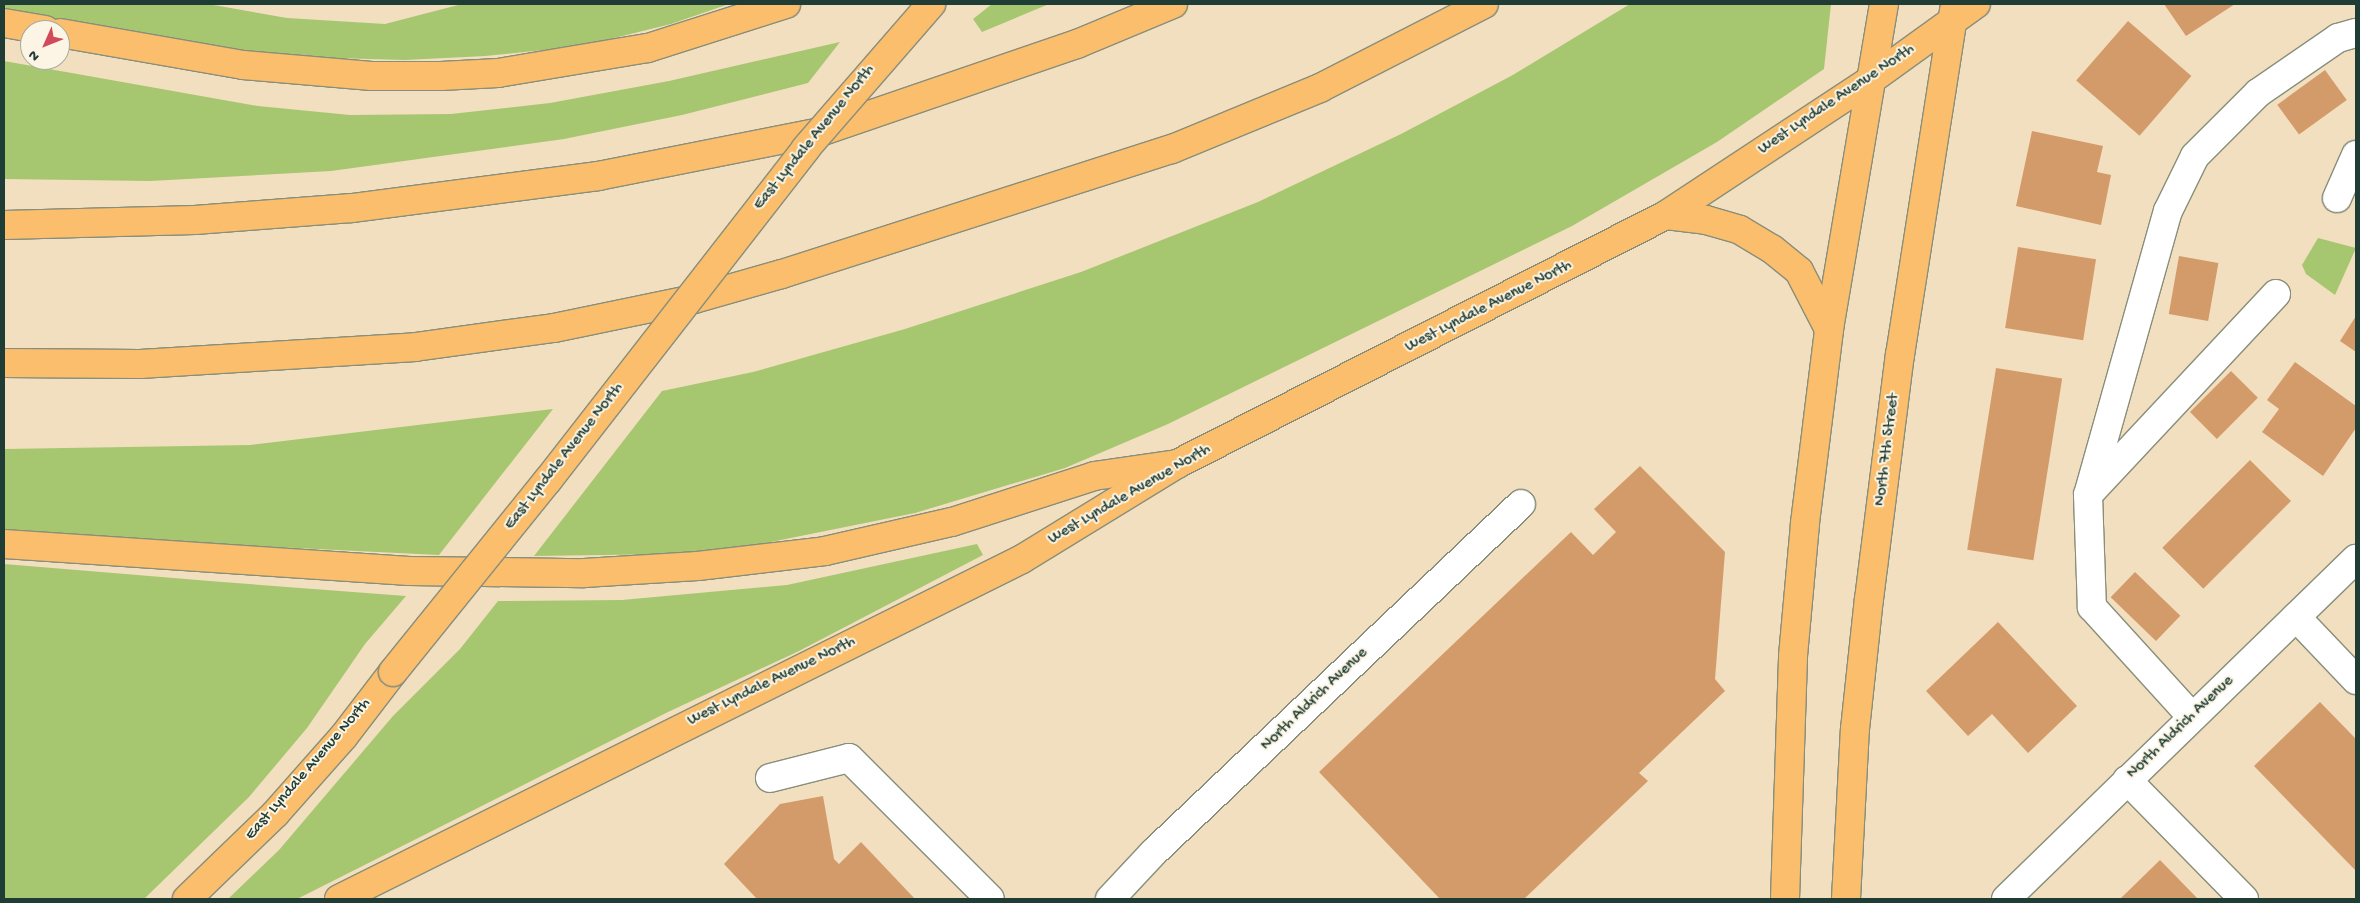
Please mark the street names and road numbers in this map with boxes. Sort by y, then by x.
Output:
street label: West Lyndale Avenue North [1755,40,1919,160]
street label: East Lyndale Avenue North [750,61,880,215]
street label: West Lyndale Avenue North [1402,257,1576,357]
street label: East Lyndale Avenue North [502,380,628,534]
street label: North 7th Street [1872,393,1904,507]
street label: West Lyndale Avenue North [1045,441,1215,549]
street label: West Lyndale Avenue North [685,633,859,731]
street label: North Aldrich Avenue [1258,644,1372,756]
street label: North Aldrich Avenue [2124,672,2238,784]
street label: East Lyndale Avenue North [242,695,376,845]

